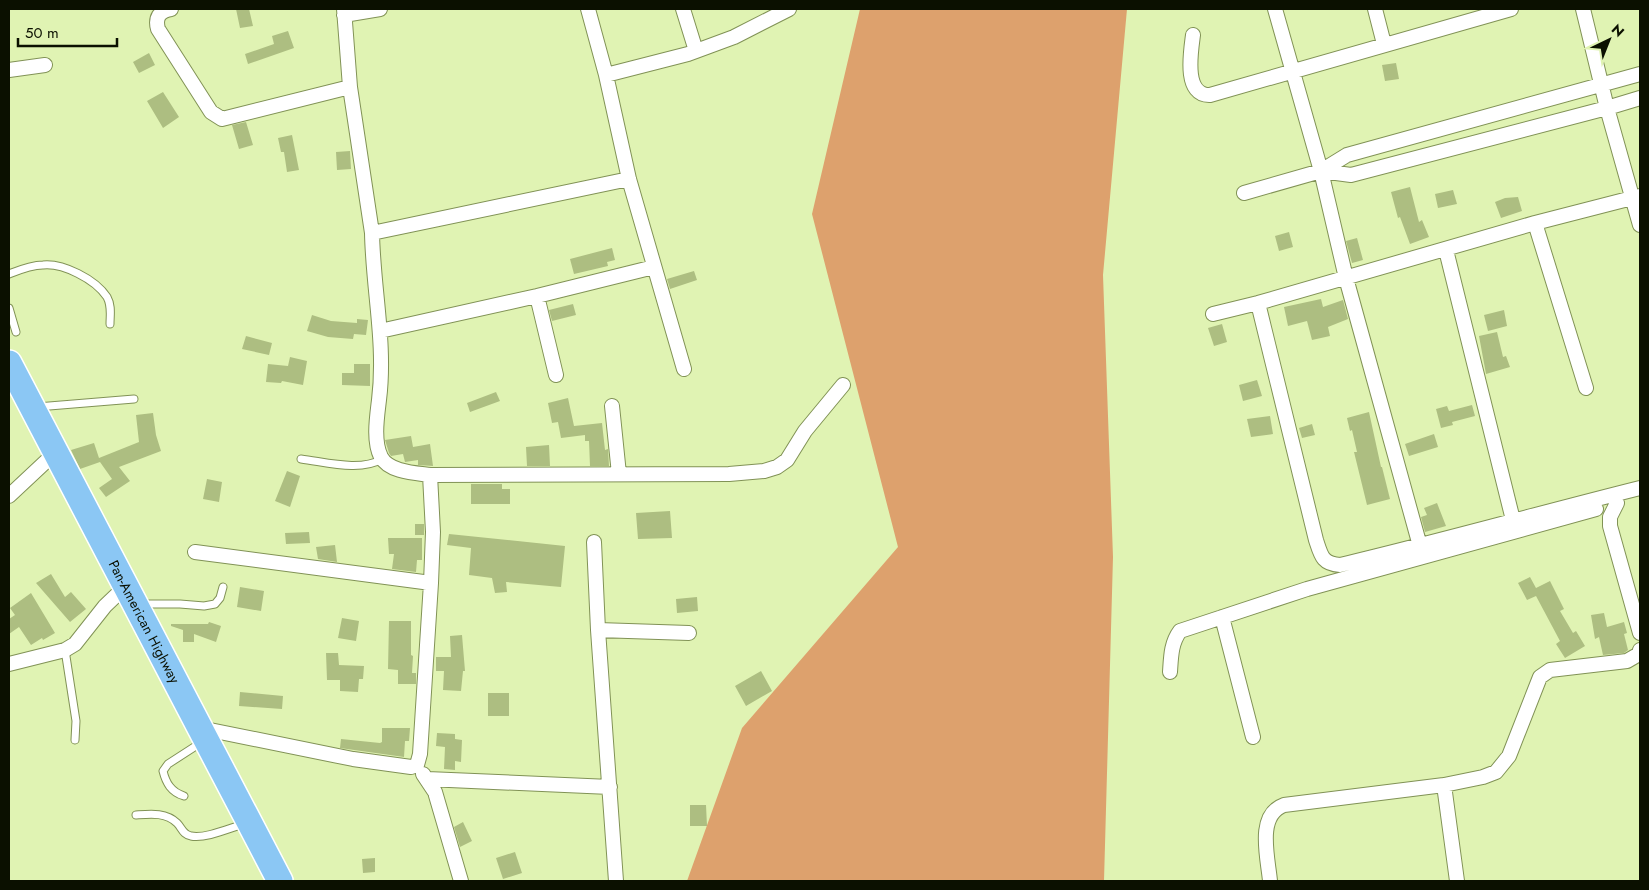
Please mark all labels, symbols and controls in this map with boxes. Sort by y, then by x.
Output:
scale bar [18,15,116,47]
north arrow [1584,15,1634,65]
text: N [1607,19,1629,42]
text: 50 m [25,22,59,44]
street label: Pan-American Highway [104,557,185,688]

